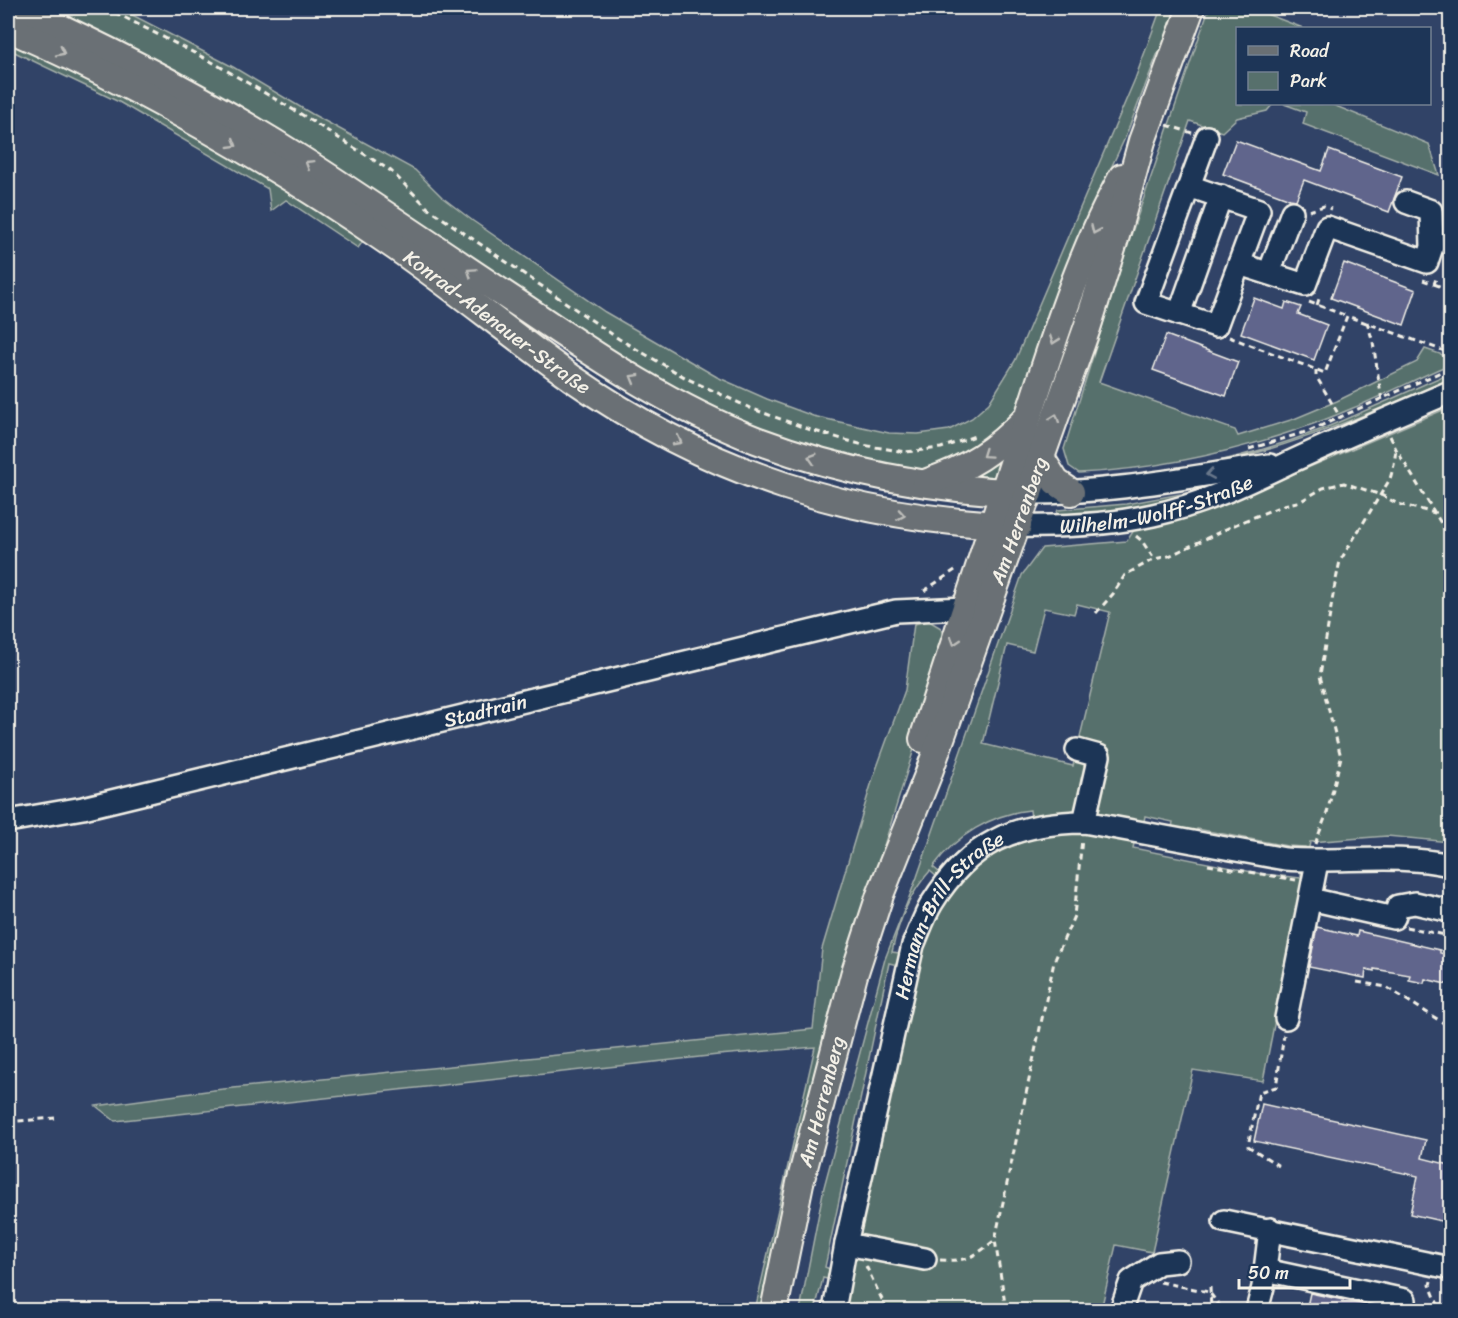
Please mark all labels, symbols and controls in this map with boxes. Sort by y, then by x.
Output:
legend [1236,27,1431,105]
text: Road [1290,35,1330,67]
one-way arrow [54,45,65,56]
text: Park [1290,65,1327,97]
one-way arrow [227,137,237,148]
one-way arrow [305,160,315,172]
one-way arrow [1090,224,1102,235]
street label: Konrad-Adenauer-Straße [396,240,598,404]
one-way arrow [467,268,477,280]
one-way arrow [1049,334,1062,345]
one-way arrow [630,374,641,386]
one-way arrow [1048,413,1061,424]
one-way arrow [672,434,682,445]
one-way arrow [982,447,993,458]
street label: Am Herrenberg [979,451,1058,591]
one-way arrow [807,453,818,465]
street label: Wilhelm-Wolff-Straße [1059,464,1259,543]
one-way arrow [1205,468,1215,480]
one-way arrow [896,508,905,520]
one-way arrow [949,635,962,646]
street label: Stadtrain [440,684,531,737]
street label: Hermann-Brill-Straße [884,821,1010,1003]
street label: Am Herrenberg [787,1032,855,1172]
scale bar [1239,1252,1350,1290]
text: 50 m [1248,1257,1289,1289]

